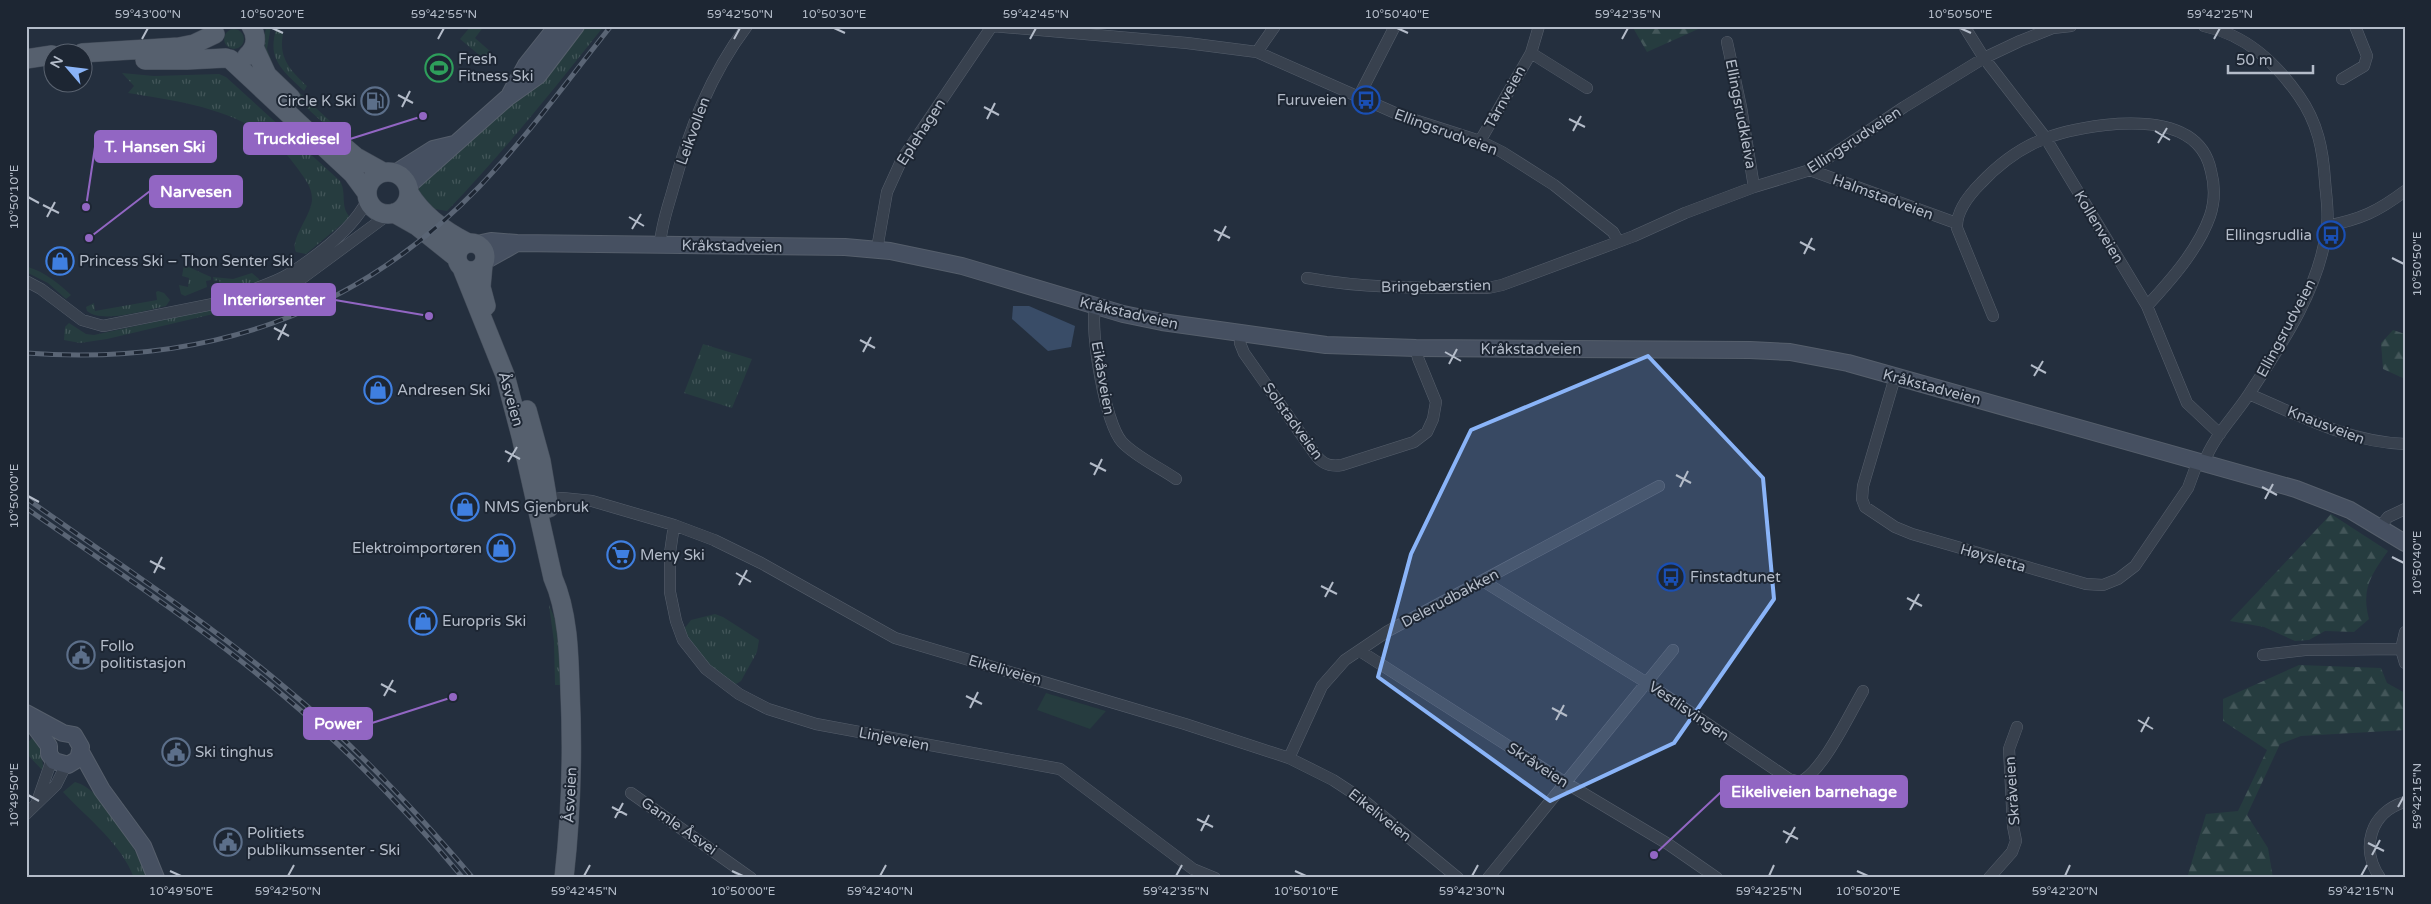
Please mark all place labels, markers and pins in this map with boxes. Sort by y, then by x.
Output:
place label: Fresh Fitness Ski [458,50,533,85]
sports icon: Fresh Fitness Ski [424,53,454,83]
bus stop icon: Furuveien [1351,85,1381,115]
fuel station icon: Circle K Ski [360,86,390,116]
place label: Furuveien [1277,91,1347,109]
place label: Circle K Ski [277,92,356,110]
callout: Truckdiesel [244,123,350,154]
callout: T. Hansen Ski [95,131,216,162]
callout: Narvesen [150,176,242,207]
bus stop icon: Ellingsrudlia [2316,220,2346,250]
place label: Ellingsrudlia [2225,226,2312,244]
shop icon: Princess Ski – Thon Senter Ski [45,246,75,276]
place label: Princess Ski – Thon Senter Ski [79,252,293,270]
callout: Interiørsenter [212,284,335,315]
shop icon: Andresen Ski [363,375,393,405]
place label: Andresen Ski [397,381,490,399]
shop icon: NMS Gjenbruk [450,492,480,522]
place label: NMS Gjenbruk [484,498,589,516]
shop icon: Elektroimportøren [486,533,516,563]
place label: Elektroimportøren [352,539,482,557]
supermarket icon: Meny Ski [606,540,636,570]
place label: Meny Ski [640,546,705,564]
bus stop icon: Finstadtunet [1656,562,1686,592]
place label: Finstadtunet [1690,568,1781,586]
shop icon: Europris Ski [408,606,438,636]
place label: Europris Ski [442,612,526,630]
place label: Follo politistasjon [100,637,186,672]
public building icon: Follo politistasjon [66,640,96,670]
callout: Power [304,708,372,739]
public building icon: Ski tinghus [161,737,191,767]
place label: Ski tinghus [195,743,273,761]
callout: Eikeliveien barnehage [1721,776,1907,807]
place label: Politiets publikumssenter - Ski [247,824,400,859]
public building icon: Politiets publikumssenter - Ski [213,827,243,857]

